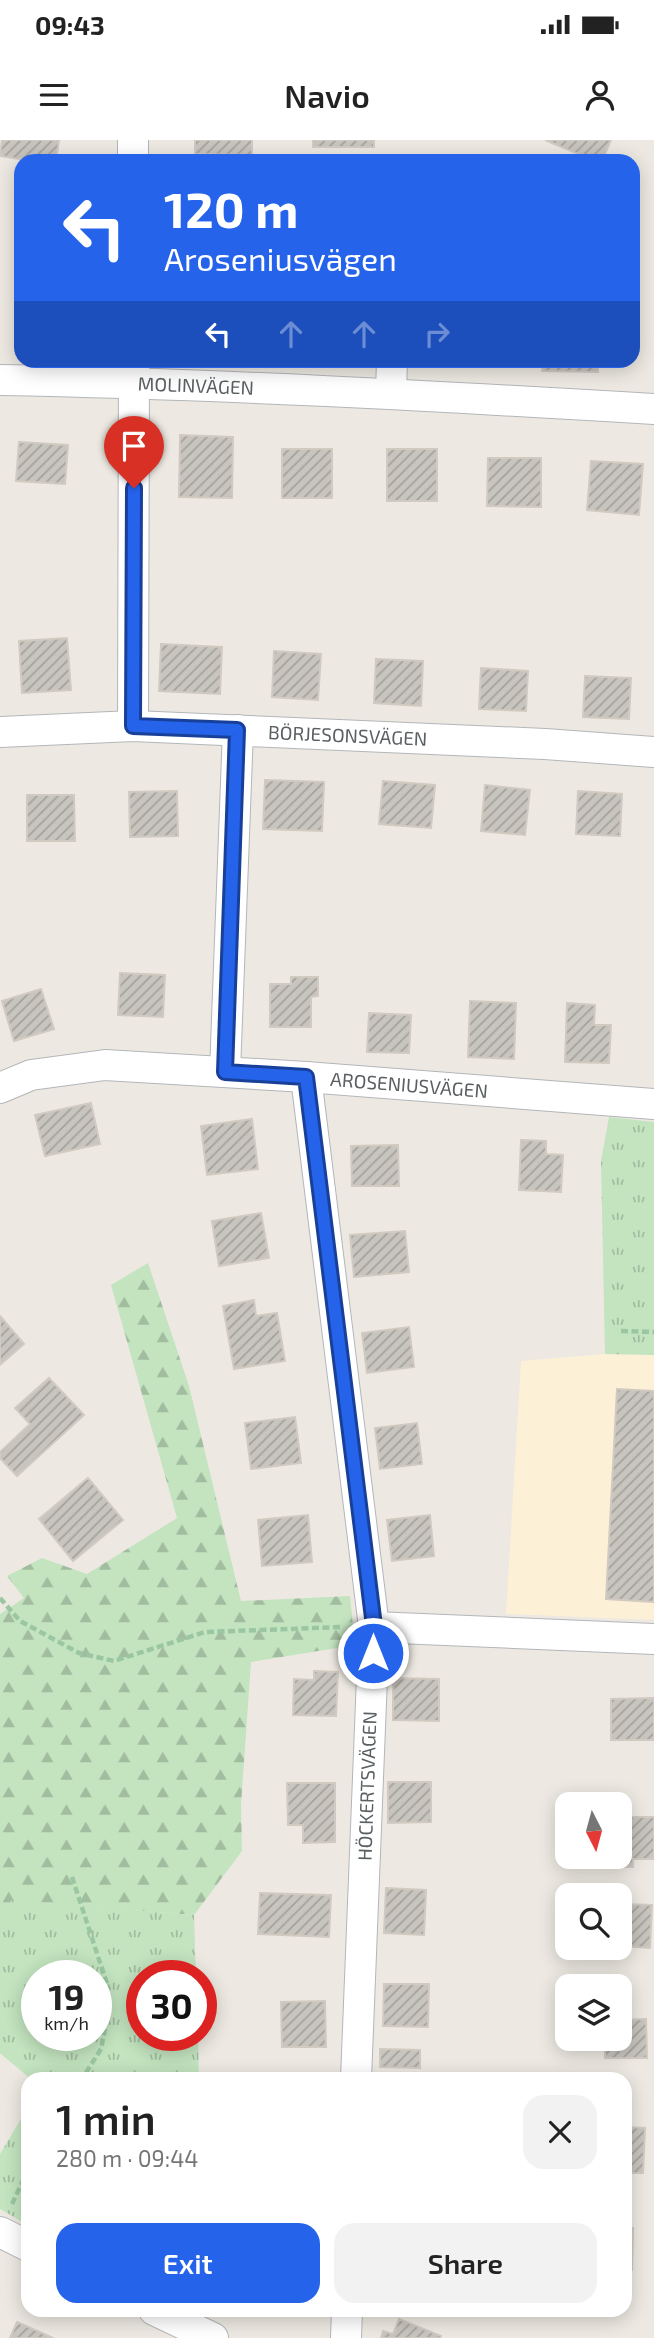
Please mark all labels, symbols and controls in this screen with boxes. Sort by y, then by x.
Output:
text: 09:43 [35,9,105,40]
icon: menu [35,76,73,114]
text: Navio [284,76,370,114]
icon: person [581,76,619,114]
text: 120 m [164,179,298,238]
icon: left [49,182,140,273]
text: Aroseniusvägen [164,239,397,277]
icon: left [199,315,237,353]
icon: ahead [272,315,310,353]
icon: ahead [345,315,383,353]
icon: right [418,315,456,353]
street label: MOLINVÄGEN [137,372,254,399]
pin [104,416,164,488]
icon: arrive [115,427,153,465]
street label: BÖRJESONSVÄGEN [268,720,428,750]
street label: AROSENIUSVÄGEN [329,1067,489,1102]
position arrow [336,1616,410,1690]
street label: HÖCKERTSVÄGEN [352,1711,381,1861]
north arrow [555,1792,632,1869]
map controls [555,1792,632,2051]
button: search [555,1883,632,1960]
speed limit sign: 30 [126,1960,217,2051]
button: layers [555,1974,632,2051]
text: 19 [49,1975,84,2017]
text: km/h [44,2012,89,2034]
text: 1 min [56,2093,156,2143]
button: close [523,2095,597,2169]
text: 280 m · 09:44 [56,2144,198,2172]
button: Exit [56,2223,320,2303]
button: Share [334,2223,597,2303]

